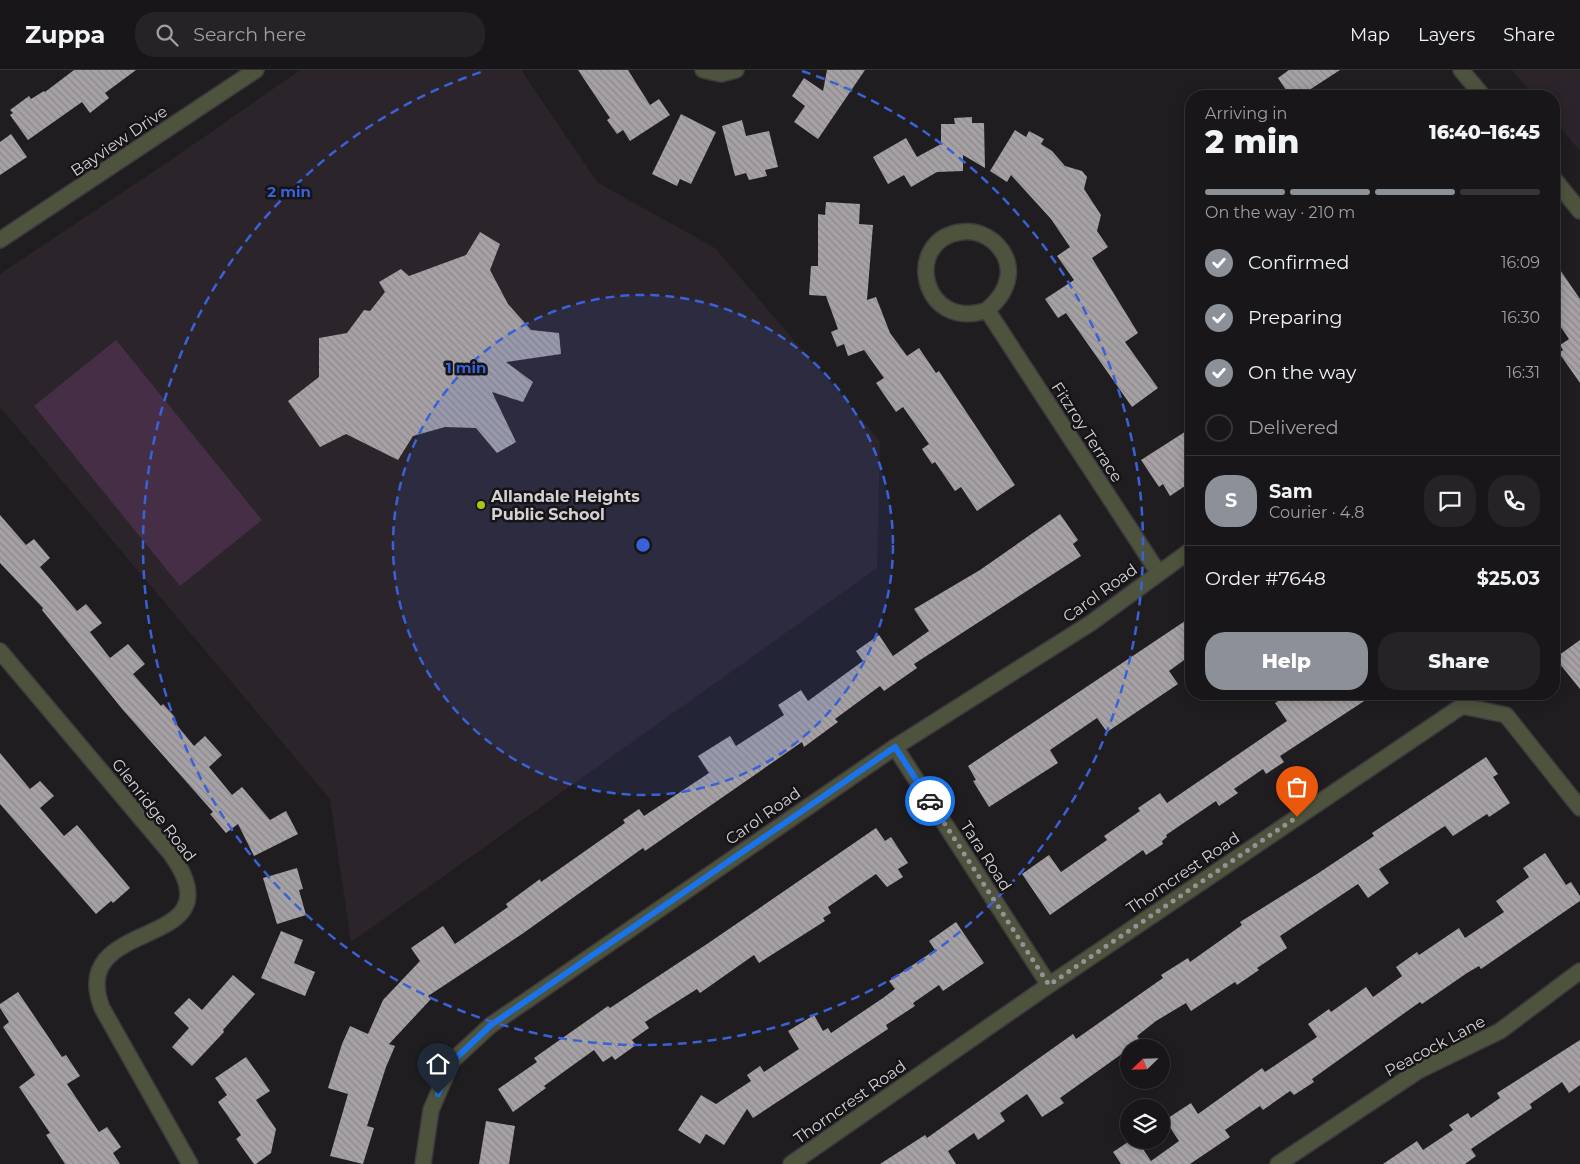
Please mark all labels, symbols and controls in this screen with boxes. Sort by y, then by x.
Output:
search box [135,12,485,57]
text: Zuppa [25,20,105,49]
icon: search [153,21,181,49]
text: Search here [193,23,306,46]
text: Map [1350,24,1390,46]
text: Layers [1418,24,1475,46]
text: Share [1503,24,1555,46]
street label: Bayview Drive [67,102,171,180]
text: Arriving in [1205,104,1287,123]
text: 16:40–16:45 [1429,121,1540,144]
text: 2 min [1205,122,1299,161]
text: 2 min [267,182,311,201]
text: On the way · 210 m [1205,203,1355,222]
icon: check [1205,249,1233,277]
text: Confirmed [1248,251,1349,274]
text: 16:09 [1501,253,1540,272]
icon: check [1205,304,1233,332]
text: Preparing [1248,306,1343,329]
text: 16:30 [1501,308,1540,327]
text: 1 min [446,358,486,377]
icon: check [1205,359,1233,387]
text: On the way [1248,361,1356,384]
text: 16:31 [1506,363,1540,382]
street label: Fitzroy Terrace [1047,378,1127,486]
text: Delivered [1248,416,1339,439]
button: chat [1424,475,1476,527]
button: phone [1488,475,1540,527]
text: Sam [1269,480,1313,503]
place label: Allandale Heights Public School [490,487,640,524]
text: S [1225,489,1237,512]
marker: Allandale Heights Public School [475,499,487,511]
text: Courier · 4.8 [1269,503,1365,522]
centre of rings [634,536,652,554]
street label: Carol Road [1059,560,1141,626]
text: Order #7648 [1205,567,1326,590]
text: $25.03 [1477,567,1540,590]
button: Help [1205,632,1368,690]
button: Share [1378,632,1540,690]
street label: Glenridge Road [108,755,200,865]
pin [1276,766,1318,817]
icon: bag [1283,773,1311,801]
courier [905,776,955,826]
street label: Carol Road [722,783,804,849]
icon: car [916,787,944,815]
street label: Tara Road [956,818,1016,894]
street label: Thorncrest Road [1123,828,1243,918]
street label: Peacock Lane [1382,1012,1488,1080]
north arrow [1120,1039,1170,1089]
map controls [1120,1039,1170,1149]
pin [417,1043,459,1094]
icon: home [424,1050,452,1078]
street label: Thorncrest Road [790,1056,910,1148]
button: layers [1120,1099,1170,1149]

